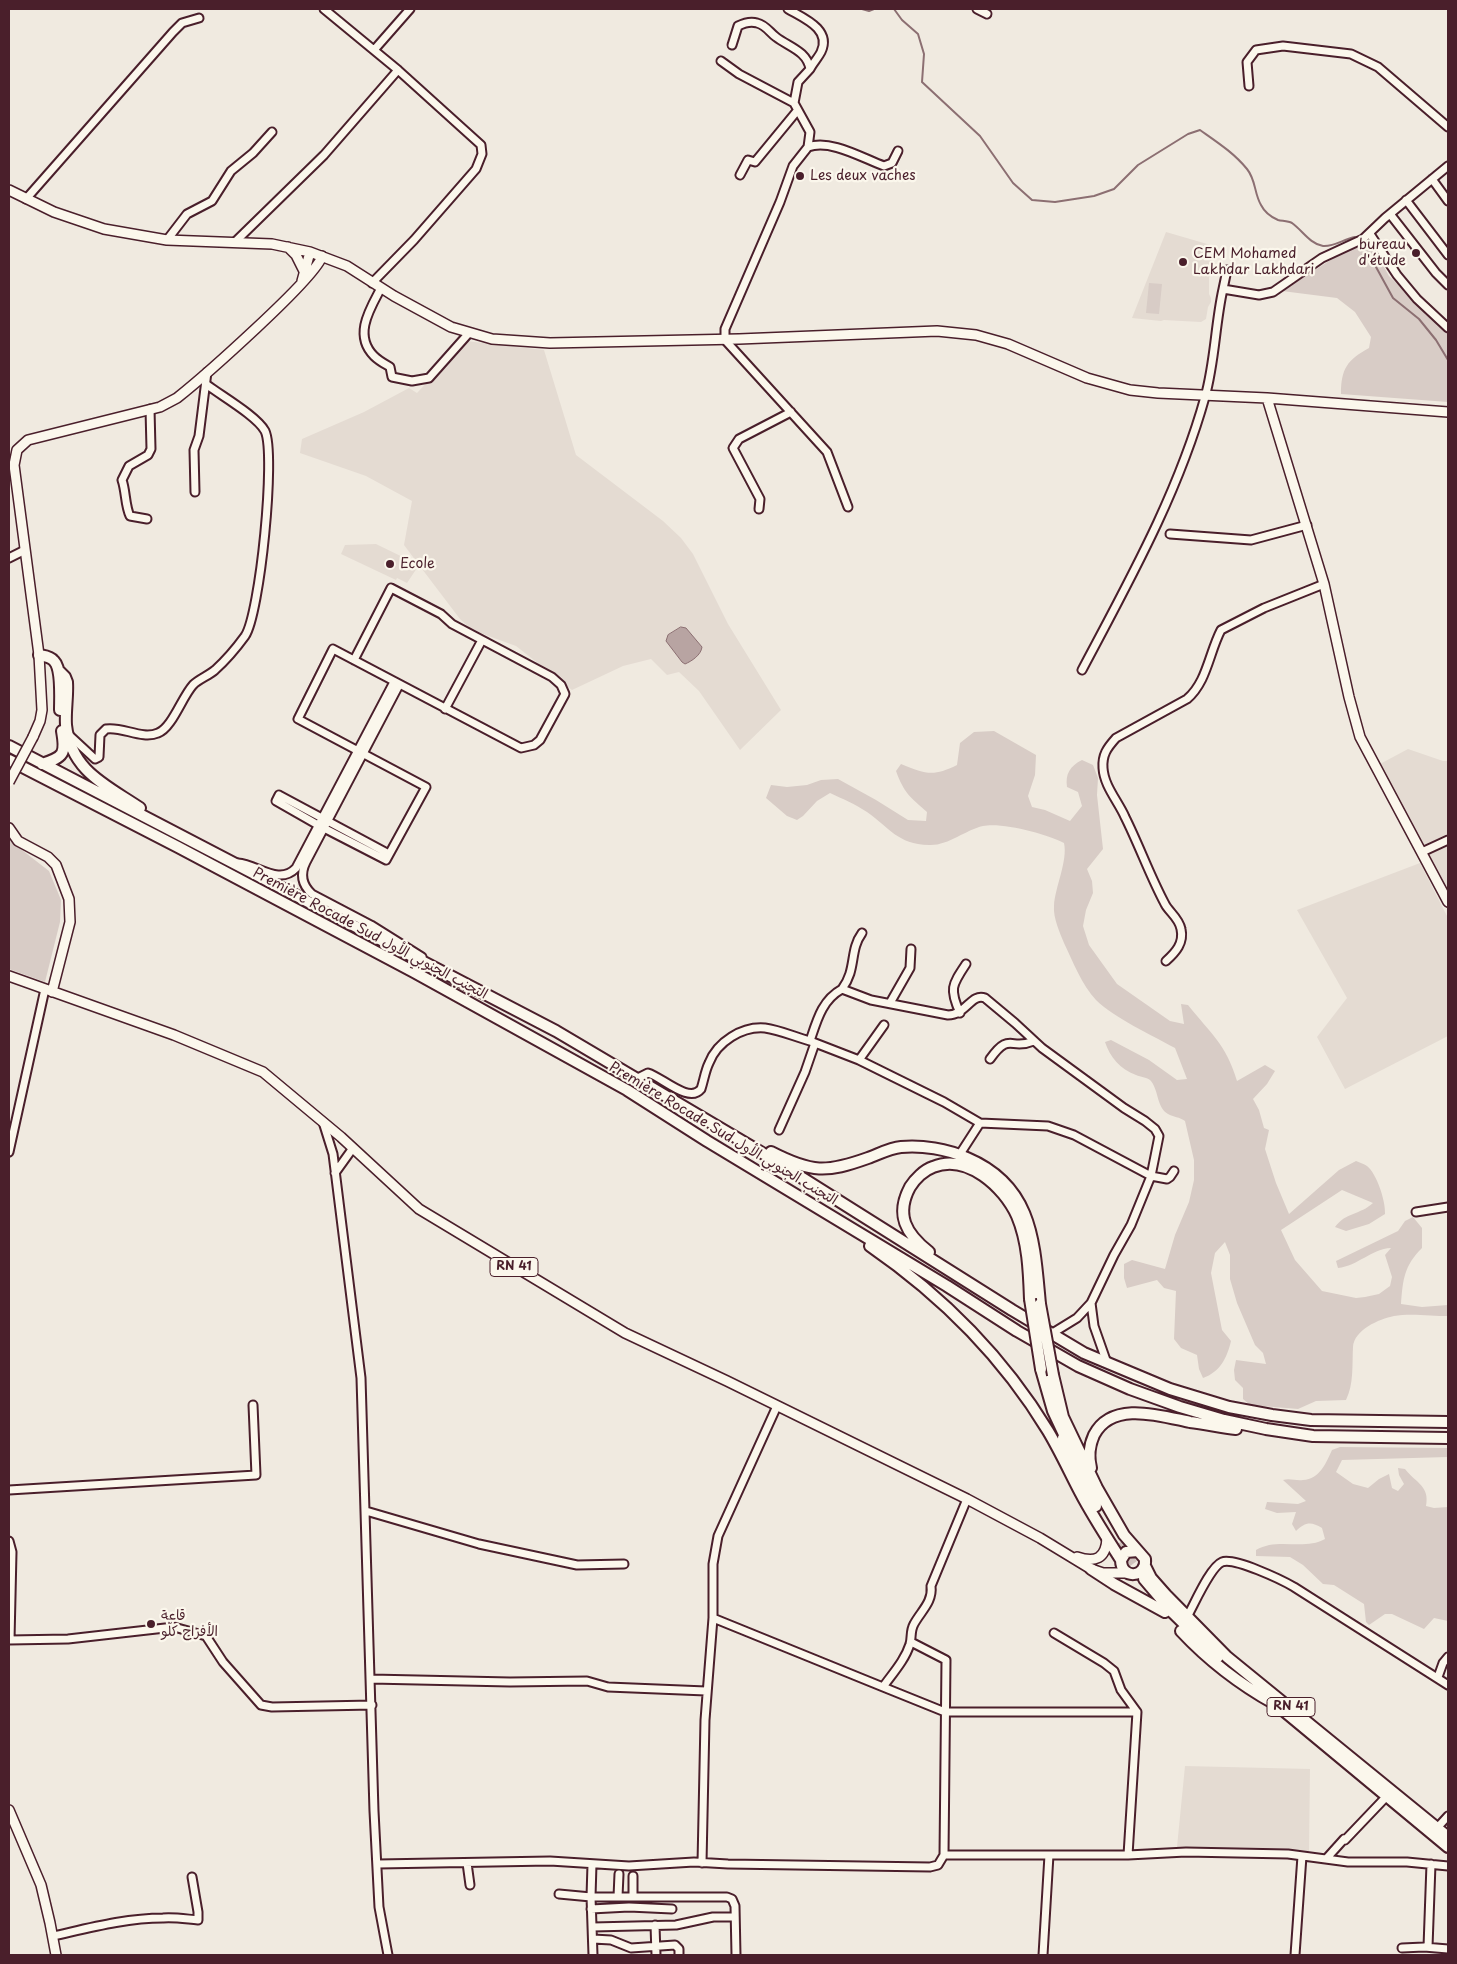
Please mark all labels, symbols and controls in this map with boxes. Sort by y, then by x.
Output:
place label: Les deux vaches [810,168,916,184]
marker: Les deux vaches [794,170,806,182]
place label: bureau d'étude [1359,237,1406,270]
place label: CEM Mohamed Lakhdar Lakhdari [1193,246,1314,278]
marker: bureau d'étude [1410,247,1422,259]
marker: CEM Mohamed Lakhdar Lakhdari [1177,256,1189,268]
place label: Ecole [400,556,435,572]
marker: Ecole [384,558,396,570]
street label: Première Rocade Sud التجنب الجنوبي الأول [250,865,490,1003]
street label: Première Rocade Sud التجنب الجنوبي الأول [606,1059,840,1209]
road number: RN 41 [490,1258,538,1276]
place label: قاعة الأفراح كلّو [161,1608,218,1640]
marker: قاعة الأفراح كلّو [145,1618,157,1630]
road number: RN 41 [1267,1698,1315,1716]

